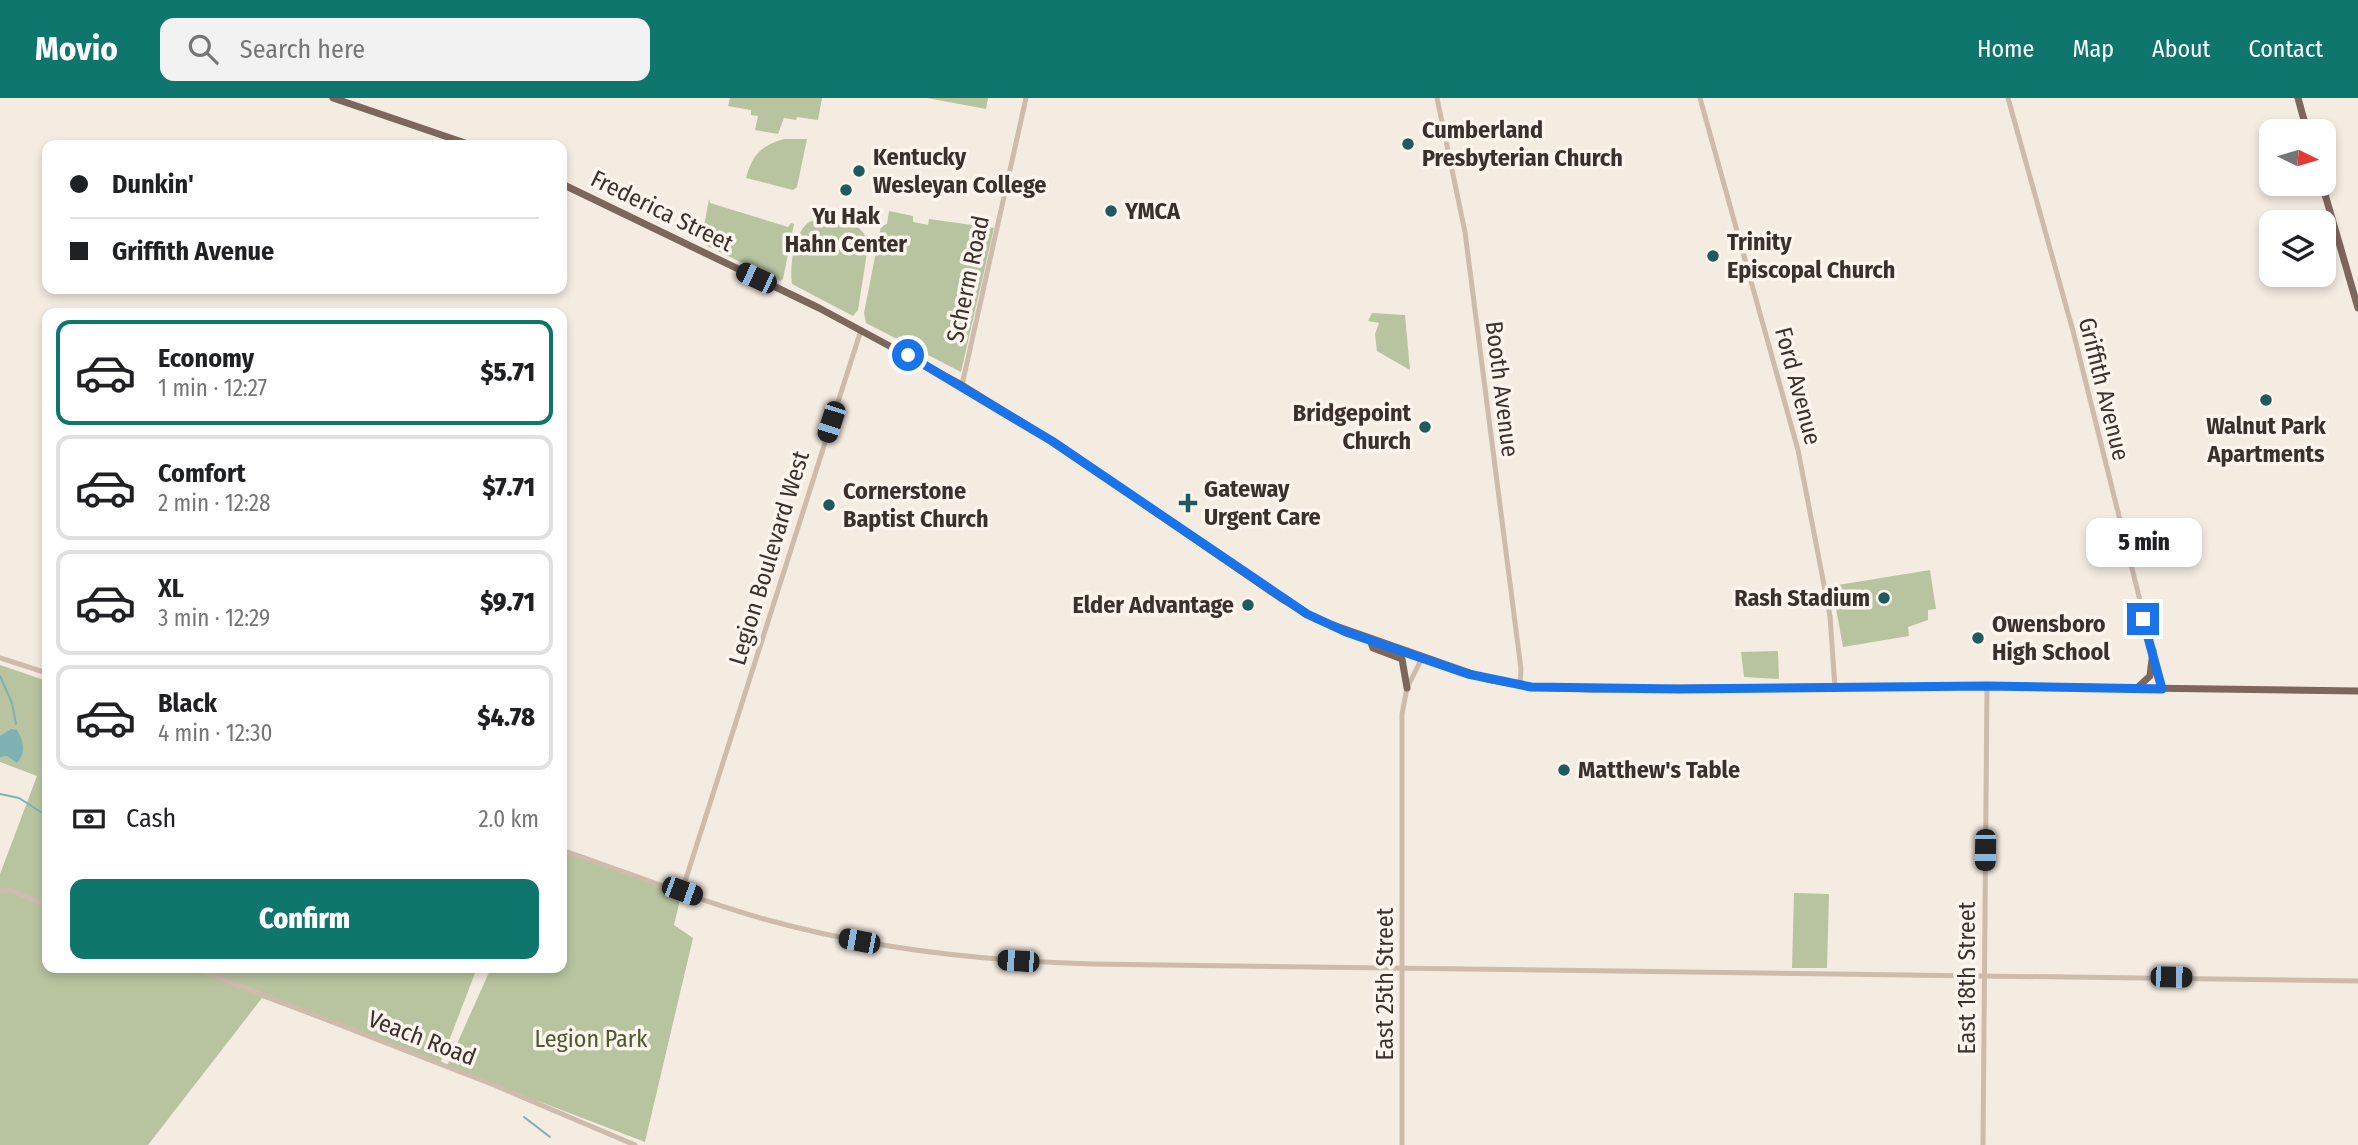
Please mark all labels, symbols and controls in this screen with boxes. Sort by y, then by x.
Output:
search box [160,18,650,81]
text: Movio [35,29,118,69]
icon: search [184,30,222,68]
text: Search here [240,34,365,65]
text: Home [1977,35,2034,63]
text: Map [2072,35,2114,63]
text: About [2152,35,2210,63]
text: Contact [2248,35,2323,63]
place label: Cumberland Presbyterian Church [1422,116,1623,172]
north arrow [2259,119,2336,196]
map controls [2259,119,2336,287]
marker: Cumberland Presbyterian Church [1400,136,1416,152]
place label: Kentucky Wesleyan College [873,143,1046,199]
marker: Kentucky Wesleyan College [851,163,867,179]
street label: Frederica Street [586,164,738,258]
text: Dunkin' [112,169,194,200]
marker: Yu Hak Hahn Center [838,182,854,198]
place label: YMCA [1124,197,1181,225]
place label: Yu Hak Hahn Center [785,202,907,258]
marker: YMCA [1103,203,1119,219]
button: layers [2259,210,2336,287]
street label: Scherm Road [941,213,995,345]
place label: Trinity Episcopal Church [1727,228,1895,284]
text: Griffith Avenue [112,236,274,267]
marker: Trinity Episcopal Church [1705,248,1721,264]
car [733,260,780,296]
street label: Griffith Avenue [2073,315,2135,463]
street label: Booth Avenue [1480,319,1524,459]
street label: Ford Avenue [1769,324,1827,448]
route start [892,339,924,371]
icon: car [74,341,137,404]
text: Economy [158,343,254,374]
text: $5.71 [480,357,535,388]
text: 1 min · 12:27 [158,374,267,402]
marker: Walnut Park Apartments [2258,392,2274,408]
car [815,399,848,445]
place label: Bridgepoint Church [1293,399,1412,455]
place label: Walnut Park Apartments [2206,412,2326,468]
marker: Bridgepoint Church [1417,419,1433,435]
street label: Legion Boulevard West [723,447,815,668]
icon: car [74,456,137,519]
text: Comfort [158,458,246,489]
text: $7.71 [483,472,535,503]
place label: Gateway Urgent Care [1204,475,1321,531]
place label: Cornerstone Baptist Church [843,477,989,533]
text: 2 min · 12:28 [158,489,270,517]
marker: Gateway Urgent Care [1178,493,1198,513]
marker: Cornerstone Baptist Church [821,497,837,513]
callout: 5 min [2085,518,2201,566]
text: 5 min [2118,528,2170,556]
icon: car [74,571,137,634]
text: XL [158,573,184,604]
place label: Rash Stadium [1734,584,1870,612]
text: $9.71 [480,587,535,618]
marker: Rash Stadium [1876,590,1892,606]
place label: Elder Advantage [1072,591,1234,619]
marker: Elder Advantage [1240,597,1256,613]
route end [2127,603,2159,635]
text: 3 min · 12:29 [158,604,270,632]
place label: Owensboro High School [1992,610,2110,666]
marker: Owensboro High School [1970,630,1986,646]
icon: car [74,686,137,749]
text: Black [158,688,217,719]
text: $4.78 [477,702,535,733]
text: 4 min · 12:30 [158,719,272,747]
place label: Matthew's Table [1578,756,1740,784]
marker: Matthew's Table [1556,762,1572,778]
icon: cash [70,800,108,838]
text: Cash [126,803,176,834]
text: 2.0 km [478,805,539,833]
car [1975,829,1996,871]
car [659,874,706,908]
button: Confirm [70,879,539,959]
street label: East 18th Street [1953,901,1981,1054]
street label: East 25th Street [1371,907,1399,1060]
car [837,927,882,955]
car [997,949,1040,973]
car [2150,966,2193,988]
street label: Veach Road [364,1005,480,1071]
park label: Legion Park [535,1025,648,1053]

